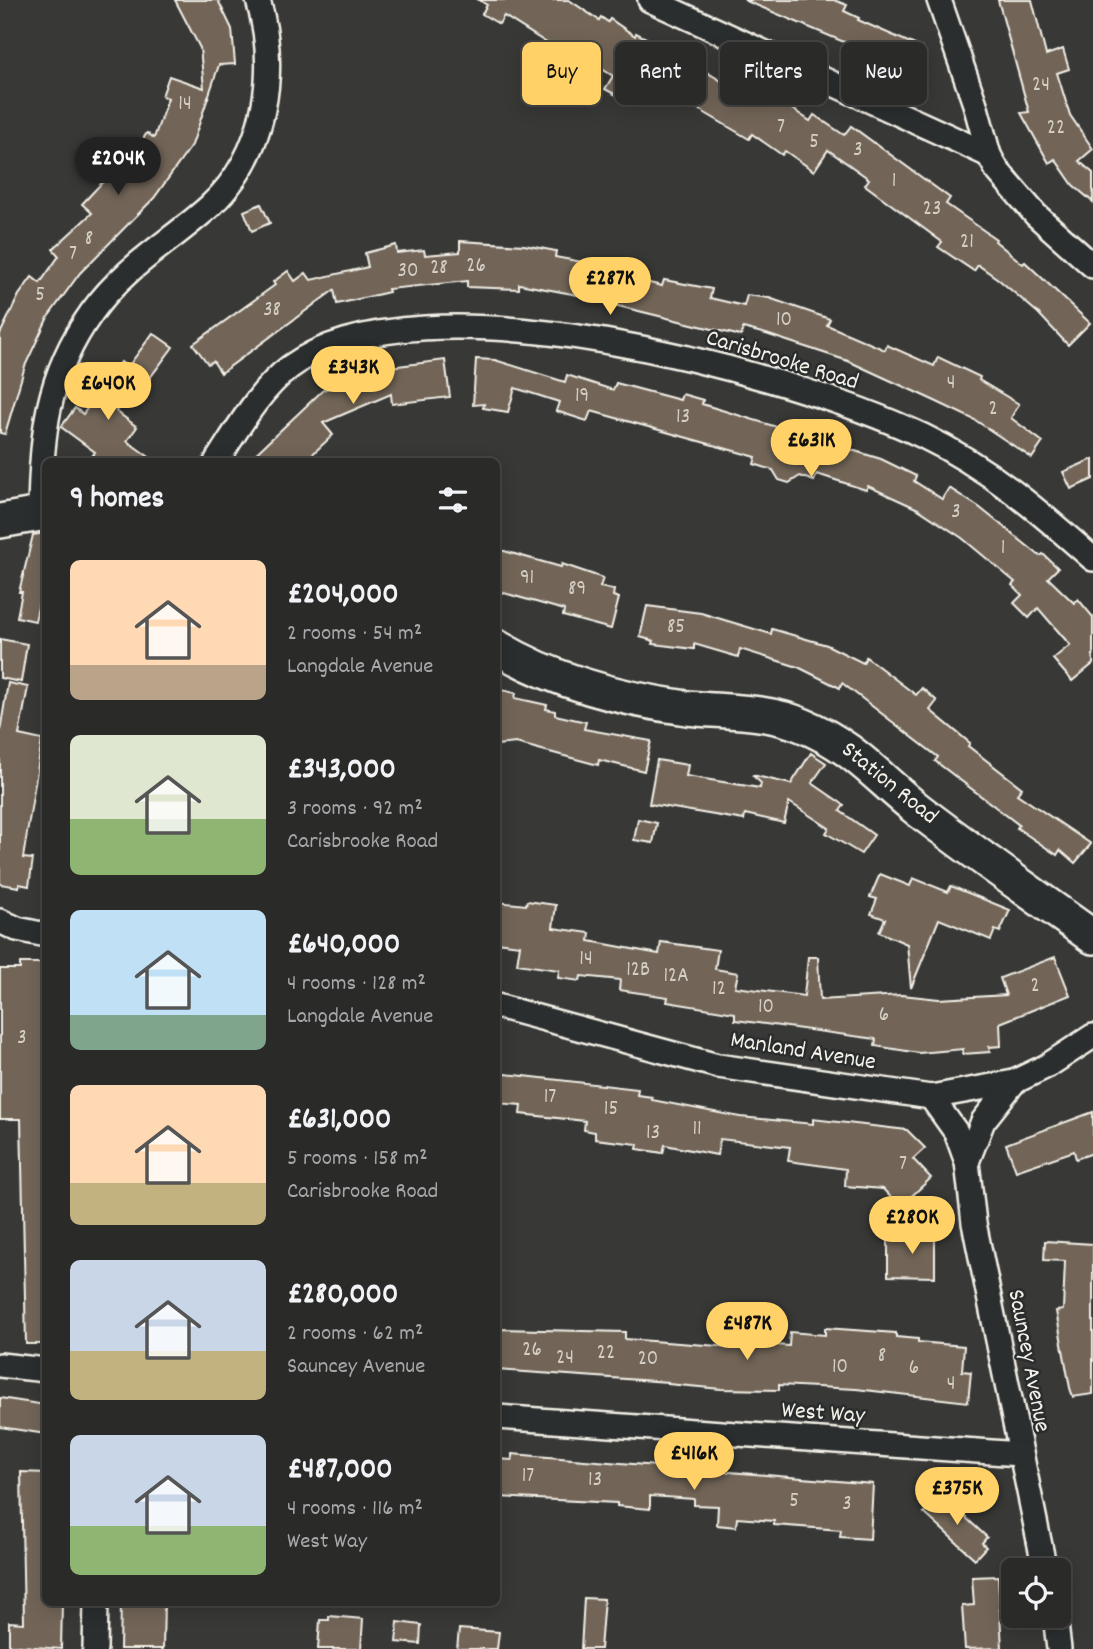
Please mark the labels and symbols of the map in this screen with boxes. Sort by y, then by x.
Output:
house number: 24 [1032,71,1050,101]
house number: 14 [178,90,192,120]
house number: 7 [777,113,785,143]
house number: 22 [1047,114,1065,144]
house number: 5 [809,128,819,158]
house number: 3 [853,136,863,166]
pin: £204K [69,138,167,197]
house number: 1 [892,167,896,197]
house number: 23 [923,195,941,225]
house number: 8 [85,225,93,255]
house number: 21 [960,228,974,258]
house number: 7 [69,240,77,270]
house number: 26 [466,252,486,282]
house number: 28 [430,254,448,284]
house number: 30 [398,257,418,287]
pin: £287K [561,258,659,317]
house number: 5 [35,281,45,311]
house number: 38 [263,296,281,326]
house number: 10 [776,306,792,336]
street label: Carisbrooke Road [702,322,862,400]
pin: £343K [304,346,402,406]
pin: £640K [59,362,157,422]
house number: 4 [947,369,955,399]
house number: 19 [575,382,589,412]
house number: 2 [988,395,998,425]
house number: 13 [676,403,690,433]
pin: £631K [762,420,860,479]
house number: 3 [951,498,961,528]
house number: 1 [1001,534,1005,564]
house number: 91 [520,564,534,594]
house number: 89 [568,575,586,605]
house number: 85 [667,613,685,643]
street label: Station Road [833,734,945,834]
house number: 14 [579,945,593,975]
house number: 12B [626,956,650,986]
house number: 12A [663,962,689,992]
house number: 2 [1030,972,1040,1002]
house number: 12 [712,975,726,1005]
house number: 10 [758,993,774,1023]
house number: 6 [879,1001,889,1031]
house number: 3 [17,1024,27,1054]
street label: Manland Avenue [728,1024,878,1080]
house number: 17 [544,1083,556,1113]
house number: 15 [604,1095,618,1125]
house number: 11 [692,1115,702,1145]
house number: 13 [646,1119,660,1149]
house number: 7 [899,1150,907,1180]
pin: £280K [863,1196,961,1256]
street label: Sauncey Avenue [998,1287,1058,1435]
pin: £487K [698,1302,796,1362]
house number: 26 [522,1336,542,1366]
house number: 22 [597,1339,615,1369]
house number: 8 [878,1342,886,1372]
house number: 24 [556,1344,574,1374]
house number: 20 [638,1345,658,1375]
house number: 10 [832,1353,848,1383]
house number: 6 [909,1354,919,1384]
house number: 4 [947,1370,955,1400]
street label: West Way [780,1394,867,1434]
pin: £416K [645,1432,743,1492]
house number: 17 [522,1462,534,1492]
house number: 13 [588,1466,602,1496]
pin: £375K [908,1468,1006,1527]
house number: 5 [789,1487,799,1517]
house number: 3 [842,1490,852,1520]

